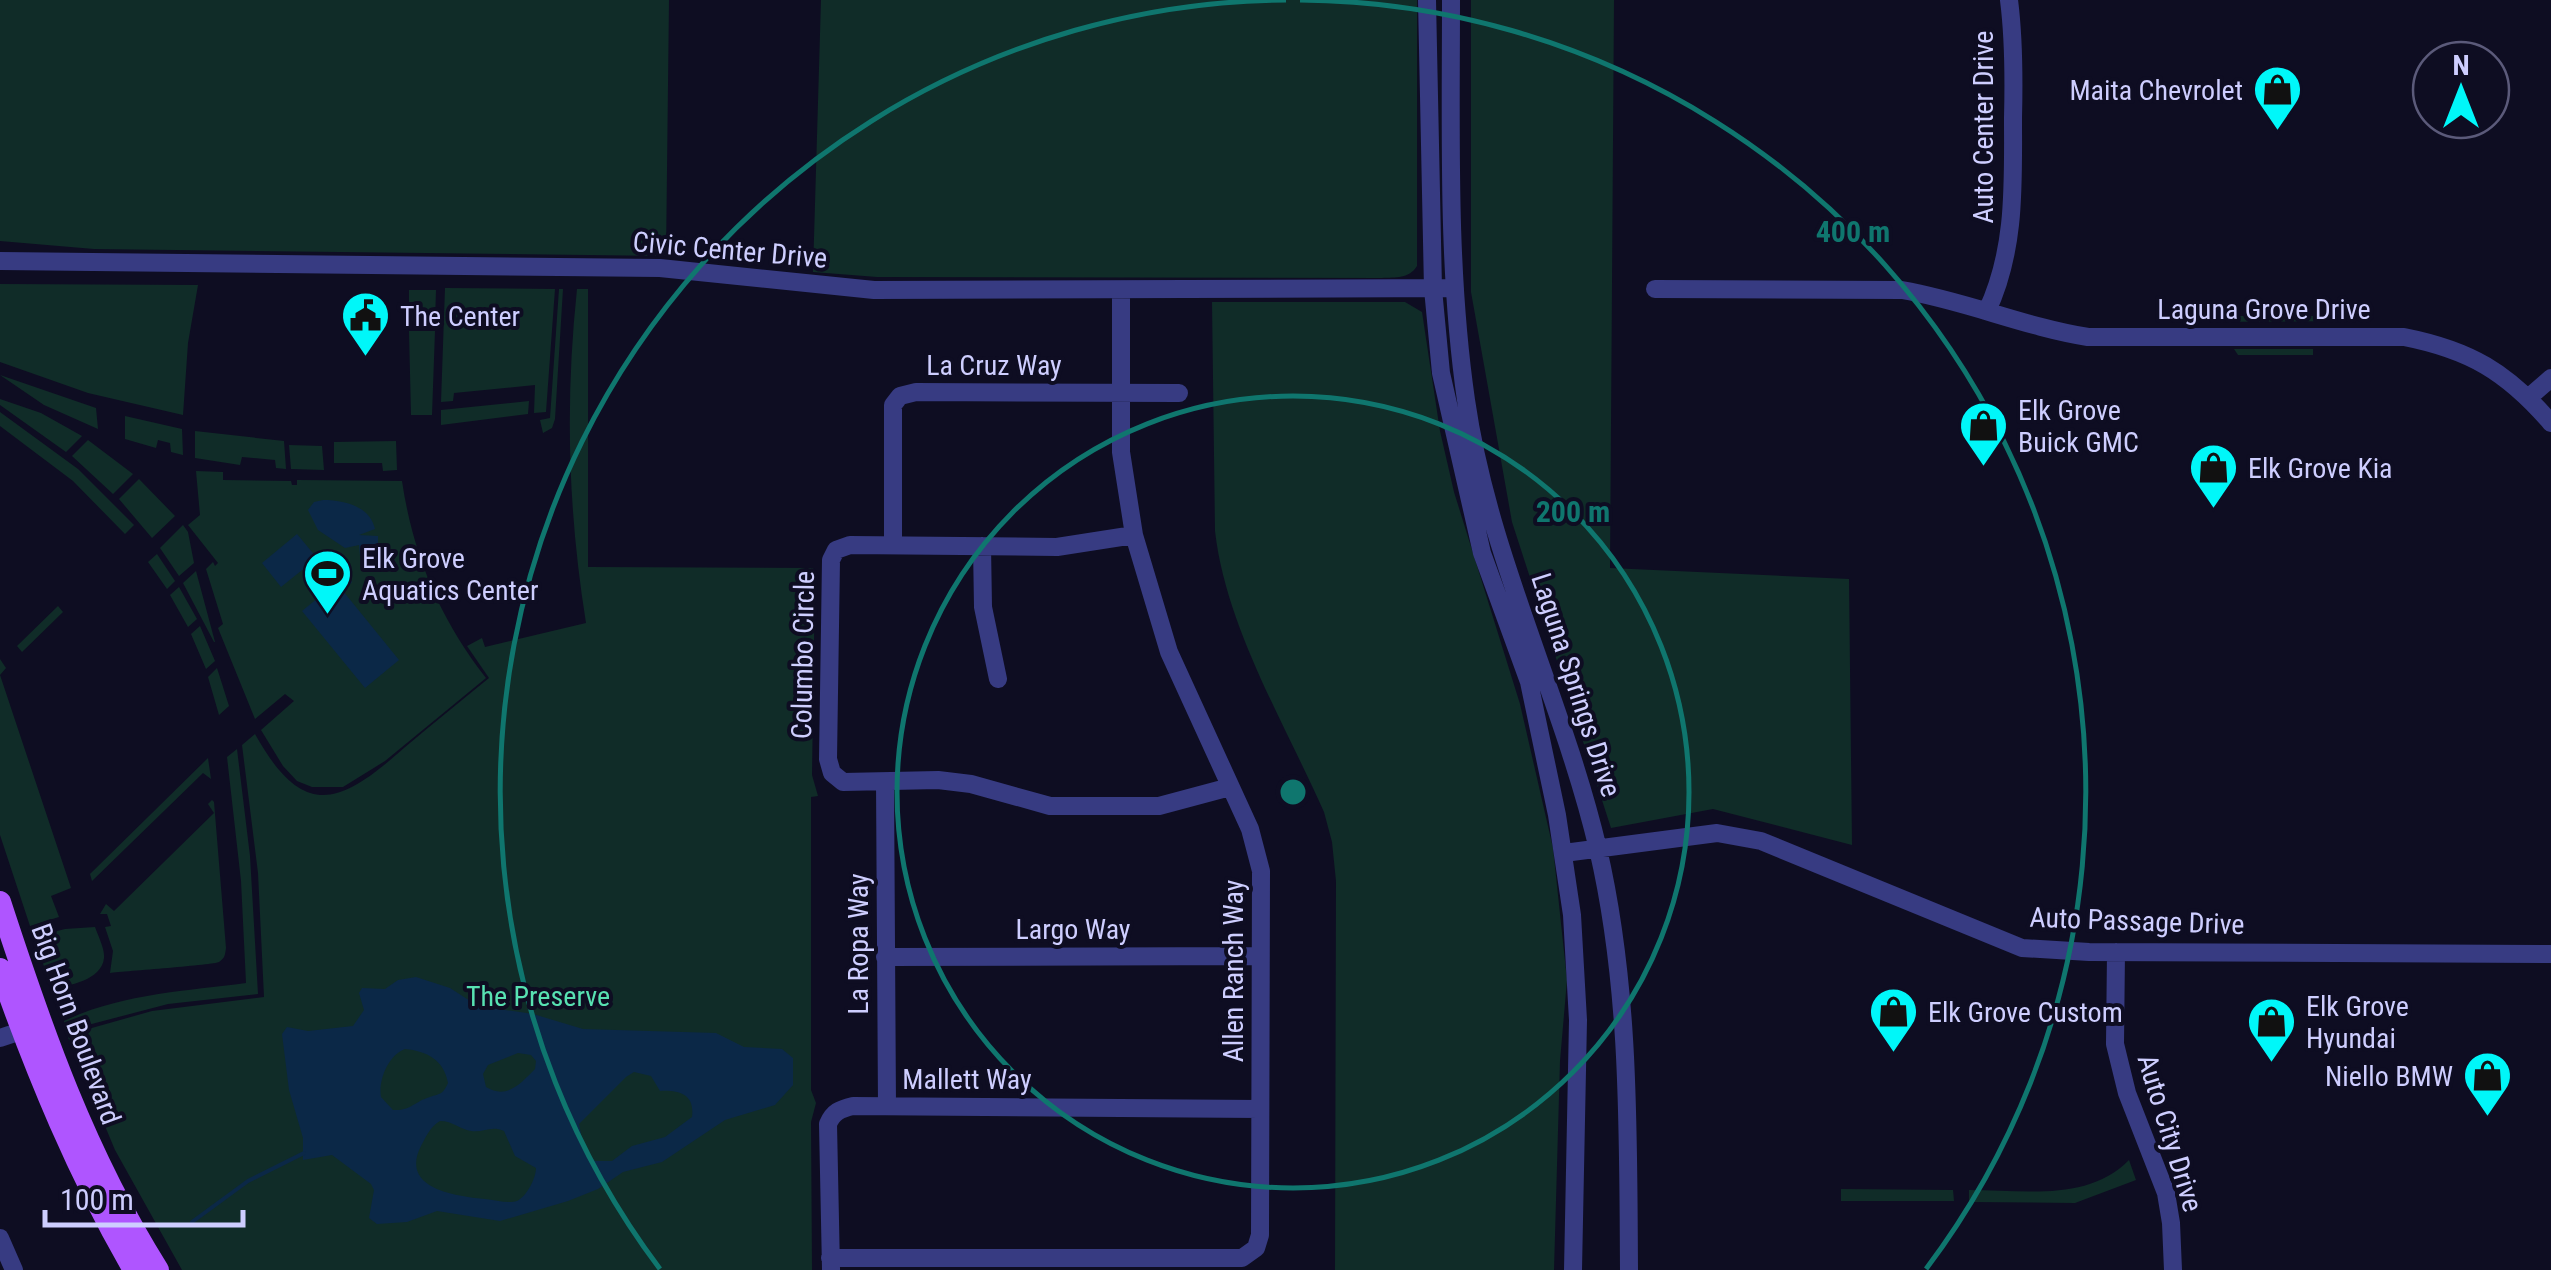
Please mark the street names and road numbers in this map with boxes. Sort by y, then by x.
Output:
street label: Auto Center Drive [1967,31,2000,223]
street label: Civic Center Drive [632,225,828,275]
street label: Laguna Grove Drive [2157,293,2371,326]
street label: La Cruz Way [926,349,1062,382]
street label: Laguna Springs Drive [1524,569,1628,801]
street label: Columbo Circle [785,571,821,739]
street label: La Ropa Way [842,873,875,1015]
street label: Allen Ranch Way [1217,879,1250,1062]
street label: Auto Passage Drive [2029,901,2245,941]
street label: Largo Way [1015,913,1131,946]
street label: Big Horn Boulevard [24,919,128,1129]
street label: Auto City Drive [2130,1050,2210,1216]
street label: Mallett Way [902,1063,1032,1096]

